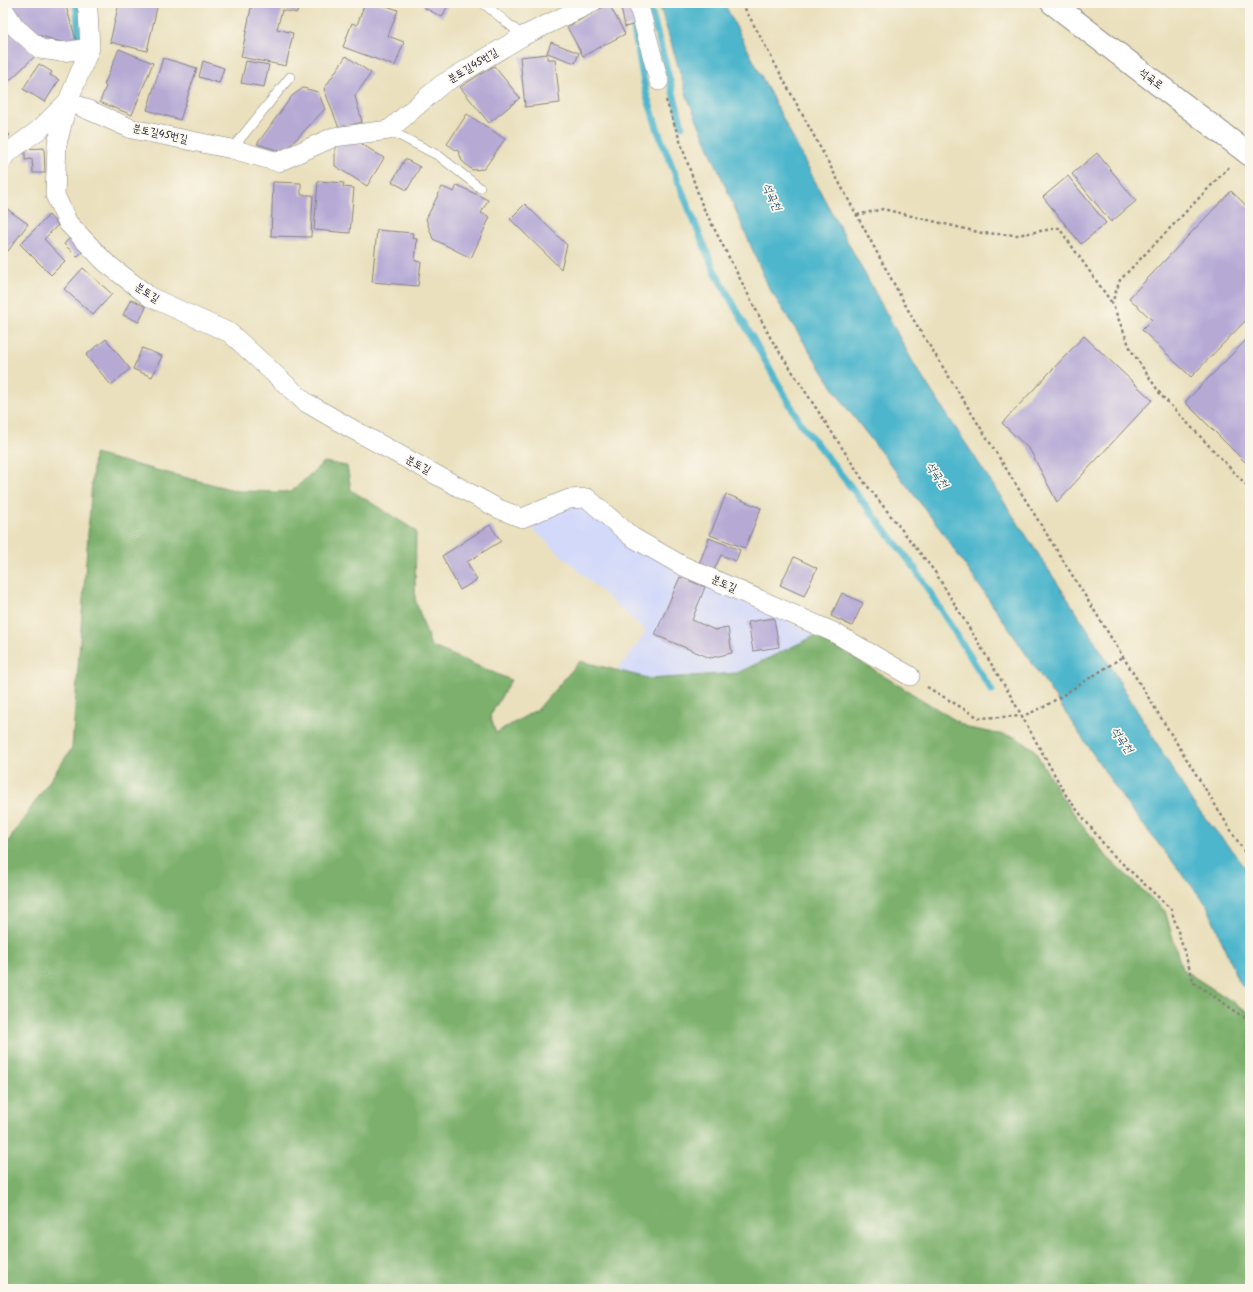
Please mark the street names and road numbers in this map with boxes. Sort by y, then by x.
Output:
street label: 분토길45번길 [444,44,502,88]
street label: 석곡로 [1135,64,1167,94]
street label: 분토길45번길 [131,119,190,149]
street label: 분토길 [131,278,163,308]
street label: 분토길 [402,451,434,479]
street label: 분토길 [708,570,740,598]

